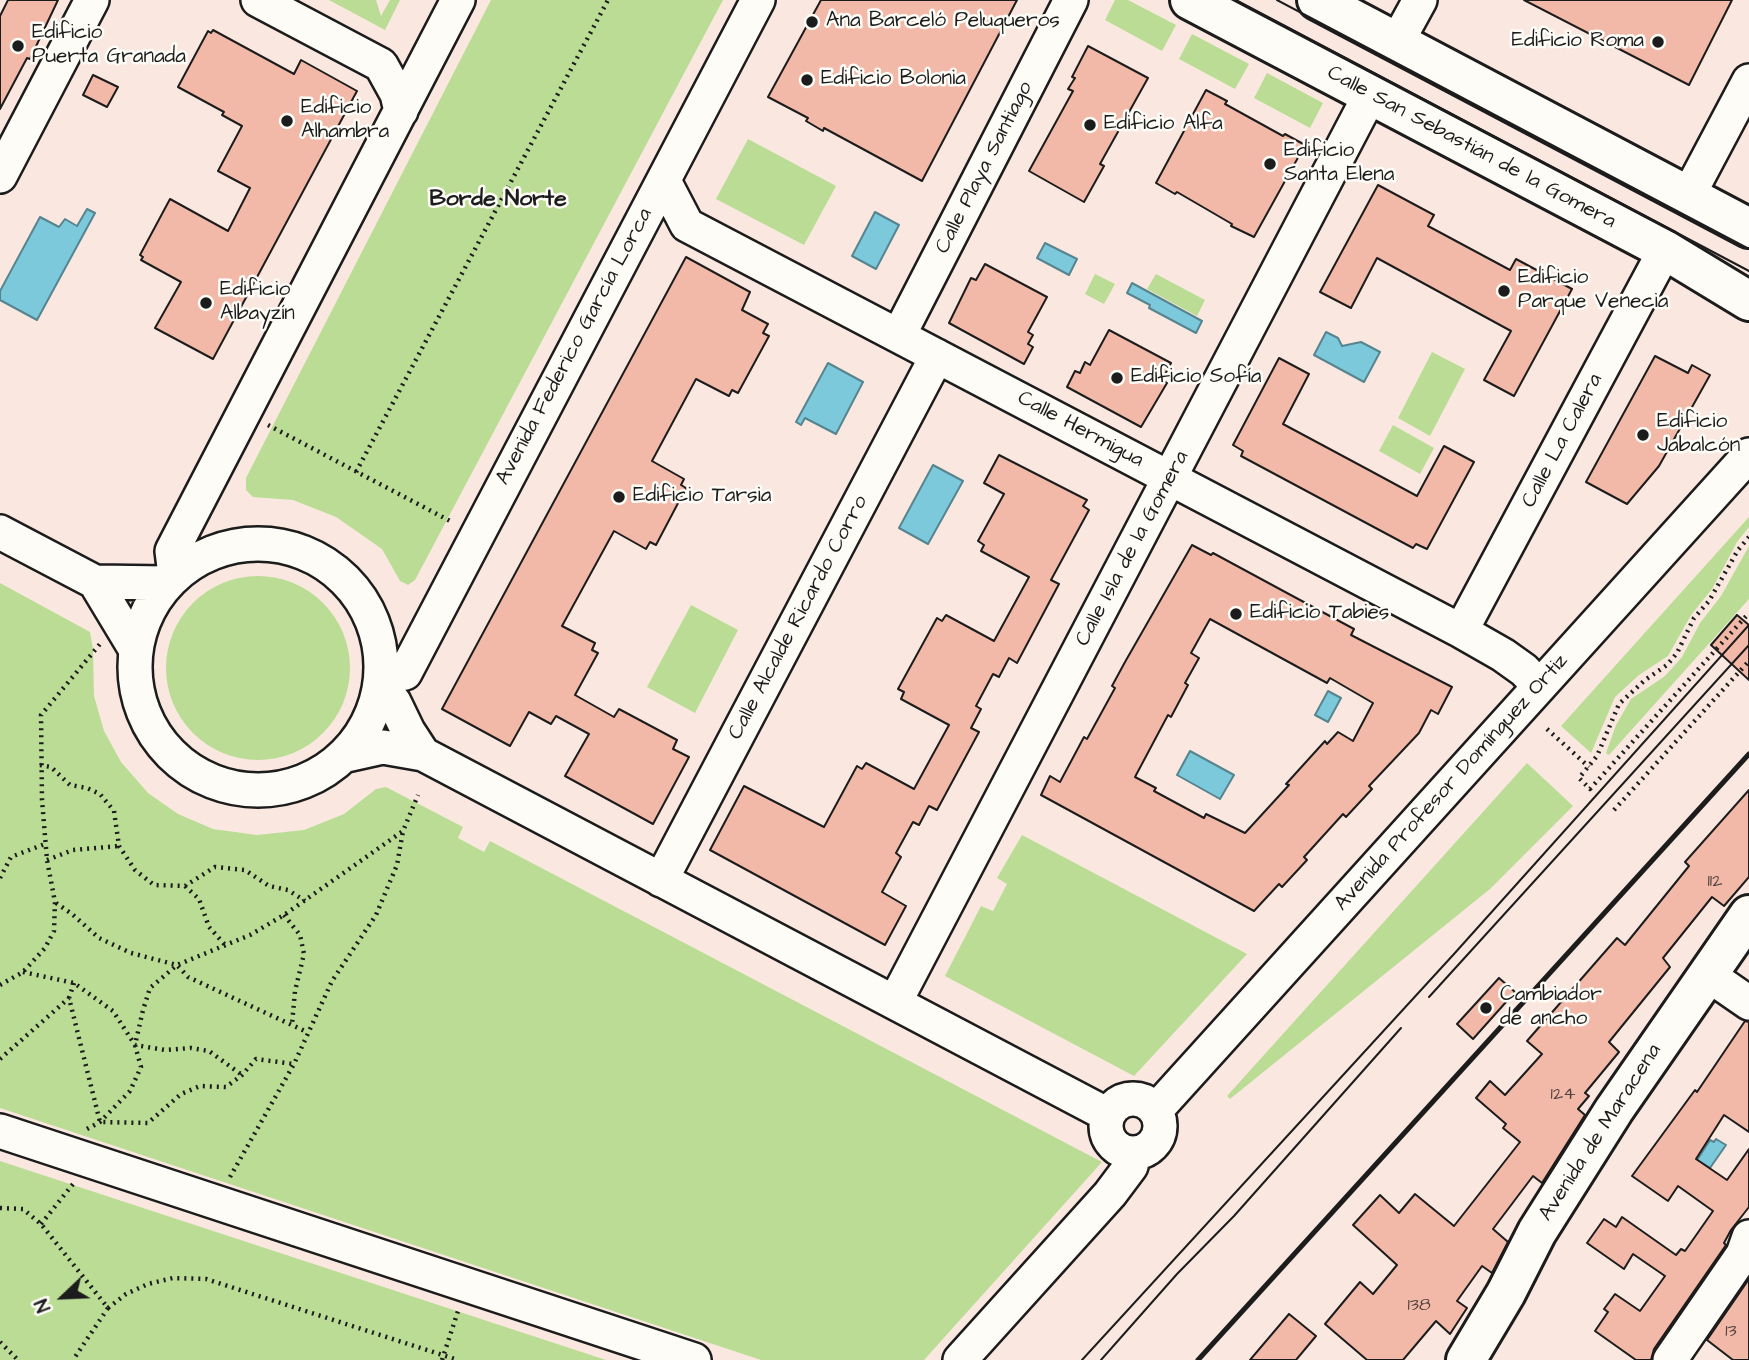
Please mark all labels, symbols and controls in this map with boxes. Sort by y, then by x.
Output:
place label: Ana Barceló Peluqueros [826,9,1060,35]
marker: Ana Barceló Peluqueros [804,14,820,30]
place label: Edificio Puerta Granada [32,21,186,71]
place label: Edificio Roma [1511,29,1644,55]
marker: Edificio Roma [1650,34,1666,50]
marker: Edificio Puerta Granada [10,38,26,54]
street label: Calle San Sebastián de la Gomera [1322,61,1620,235]
place label: Edificio Bolonia [821,67,966,93]
marker: Edificio Bolonia [799,72,815,88]
street label: Calle Playa Santiago [931,78,1039,258]
place label: Edificio Alhambra [301,96,389,146]
place label: Edificio Alfa [1104,112,1223,138]
marker: Edificio Alhambra [279,113,295,129]
marker: Edificio Alfa [1082,117,1098,133]
place label: Edificio Santa Elena [1284,139,1395,189]
marker: Edificio Santa Elena [1262,156,1278,172]
district label: Borde Norte [429,186,567,214]
street label: Avenida Federico García Lorca [491,204,659,490]
place label: Edificio Parque Venecia [1518,266,1668,316]
place label: Edificio Albayzín [220,278,295,328]
marker: Edificio Parque Venecia [1496,283,1512,299]
marker: Edificio Albayzín [198,295,214,311]
place label: Edificio Sofía [1131,365,1261,391]
marker: Edificio Sofía [1109,370,1125,386]
street label: Calle La Calera [1517,370,1609,512]
street label: Calle Hermigua [1013,386,1147,474]
place label: Edificio Jabalcón [1657,410,1740,460]
marker: Edificio Jabalcón [1635,427,1651,443]
street label: Calle Isla de la Gomera [1071,447,1195,651]
place label: Edificio Tarsia [633,484,771,510]
marker: Edificio Tarsia [611,489,627,505]
street label: Calle Alcalde Ricardo Corro [724,492,874,744]
place label: Edificio Tabies [1250,601,1389,627]
marker: Edificio Tabies [1228,606,1244,622]
street label: Avenida Profesor Domínguez Ortiz [1330,649,1574,917]
house number: 112 [1708,871,1722,893]
place label: Cambiador de ancho [1500,983,1602,1033]
marker: Cambiador de ancho [1478,1000,1494,1016]
street label: Avenida de Maracena [1534,1040,1668,1226]
house number: 124 [1551,1084,1575,1106]
north arrow [28,1262,98,1332]
text: N [28,1295,58,1316]
house number: 138 [1407,1295,1431,1317]
house number: 13 [1725,1321,1737,1343]

